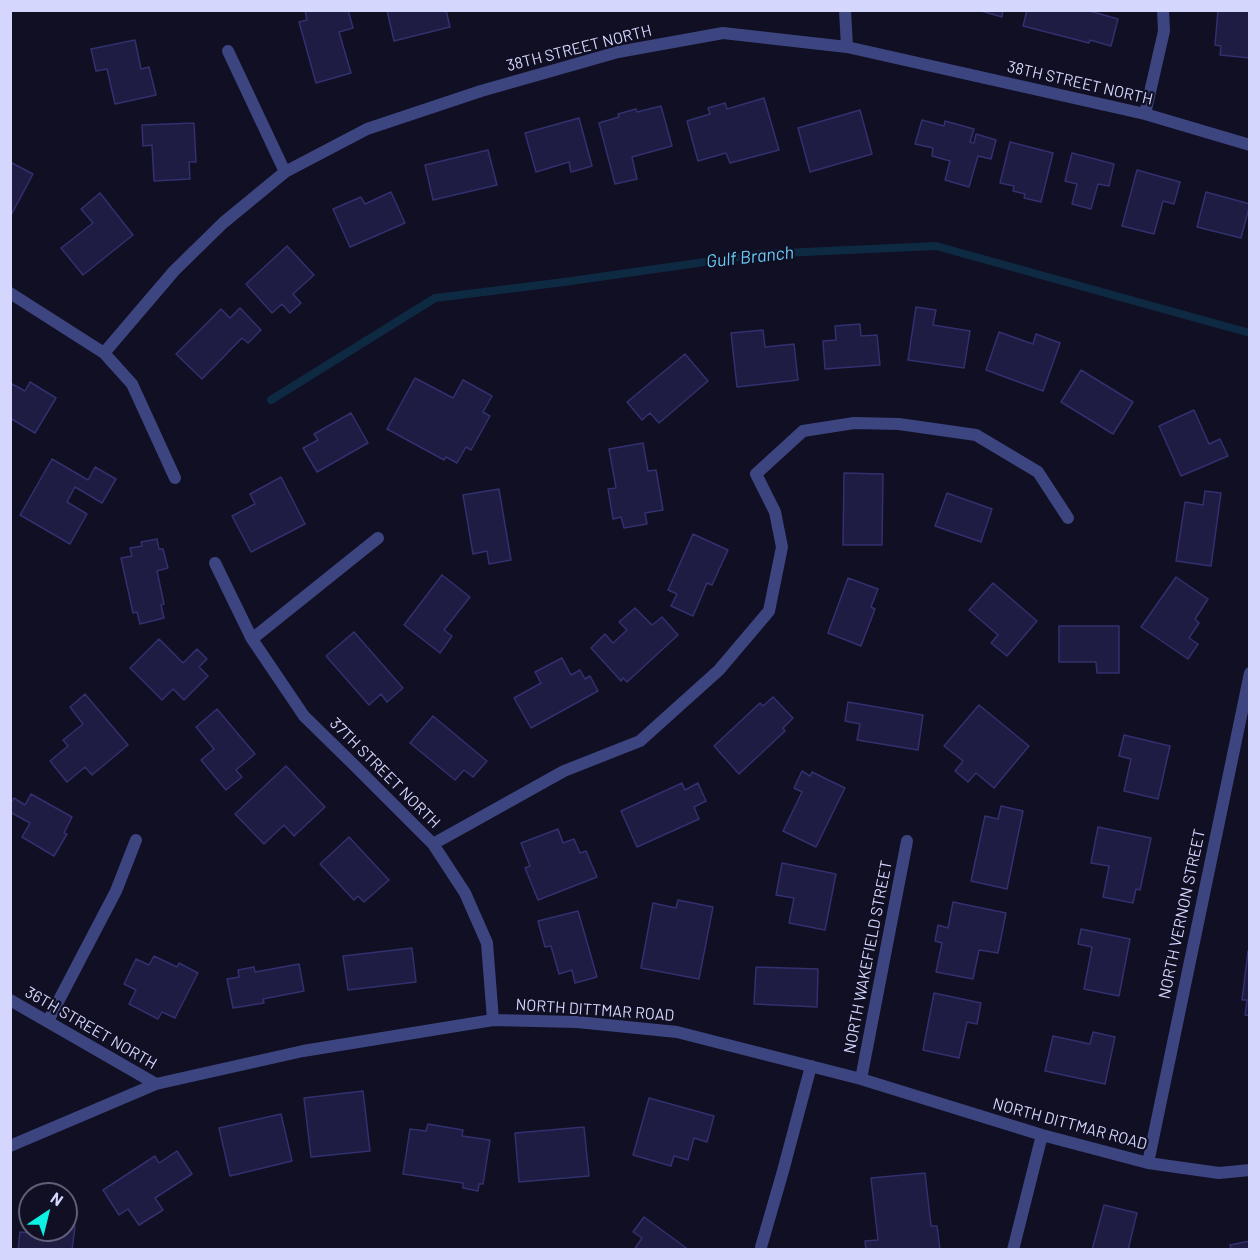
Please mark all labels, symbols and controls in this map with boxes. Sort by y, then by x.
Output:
street label: 38TH STREET NORTH [504,21,654,75]
street label: 38TH STREET NORTH [1005,57,1155,109]
water label: Gulf Branch [705,242,795,272]
street label: 37TH STREET NORTH [326,714,444,832]
street label: NORTH VERNON STREET [1155,827,1209,1001]
street label: NORTH WAKEFIELD STREET [840,859,896,1055]
street label: 36TH STREET NORTH [22,982,160,1074]
street label: NORTH DITTMAR ROAD [515,995,675,1025]
street label: NORTH DITTMAR ROAD [991,1094,1149,1154]
north arrow [18,1182,78,1242]
text: N [48,1188,67,1209]

